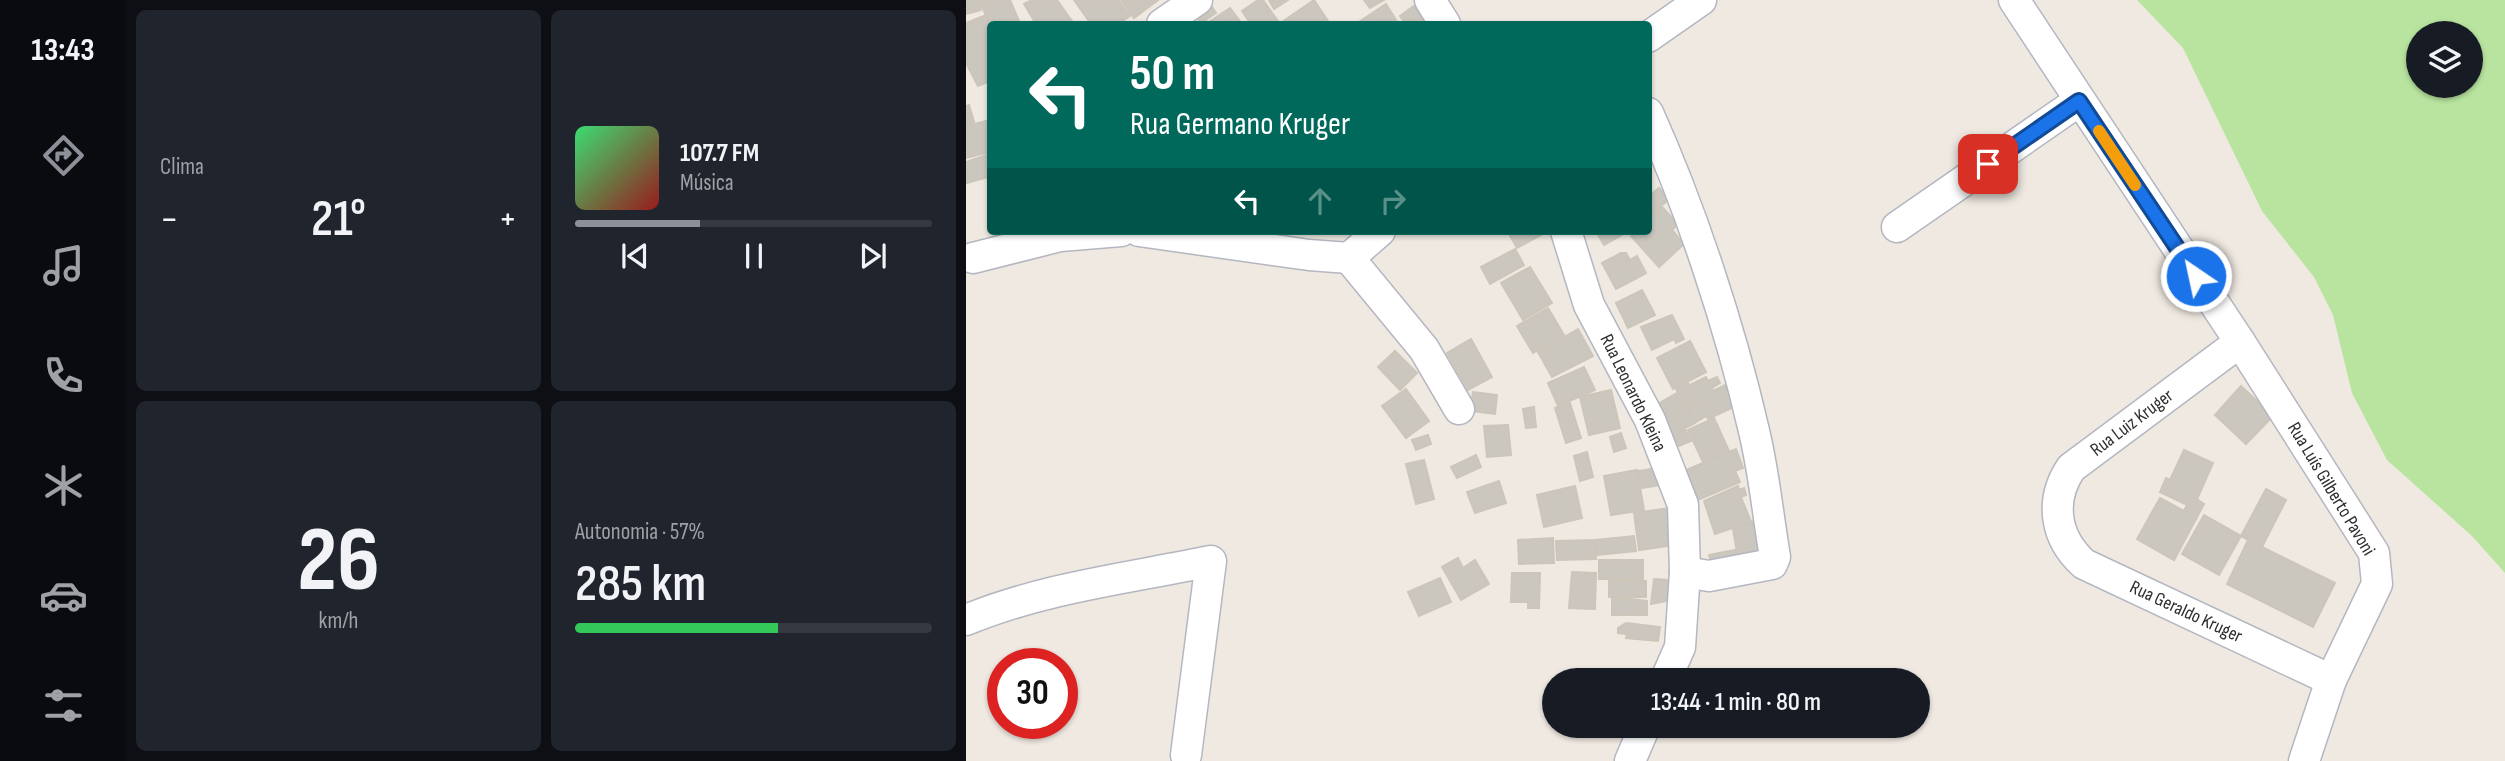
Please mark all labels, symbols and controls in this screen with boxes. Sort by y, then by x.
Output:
map controls [2406,21,2483,98]
button: layers [2406,21,2483,98]
text: 13:43 [31,31,95,70]
text: 50 m [1130,45,1215,104]
icon: left [1015,49,1106,140]
text: Rua Germano Kruger [1130,105,1350,144]
icon: directions [39,131,88,180]
pin [1958,134,2018,194]
text: 107.7 FM [680,138,759,169]
icon: arrive [1969,145,2007,183]
text: Clima [160,153,204,181]
text: Música [680,169,734,197]
icon: left [1228,182,1266,220]
icon: ahead [1301,182,1339,220]
icon: right [1374,182,1412,220]
text: 21° [311,188,366,251]
text: − [160,197,179,242]
text: + [498,197,517,242]
icon: previous [616,237,654,275]
icon: pause [735,237,773,275]
icon: next [854,237,892,275]
position arrow [2159,239,2233,313]
icon: music [39,241,88,290]
street label: Rua Leonardo Kleina [1595,331,1671,455]
icon: phone [39,351,88,400]
street label: Rua Luiz Kruger [2086,384,2178,462]
street label: Rua Luís Gilberto Pavoni [2282,418,2380,560]
icon: climate [39,461,88,510]
text: 26 [297,507,380,616]
text: Autonomia · 57% [575,518,705,546]
text: 285 km [575,553,706,616]
icon: car [39,571,88,620]
street label: Rua Geraldo Kruger [2126,576,2246,648]
text: km/h [319,607,358,635]
speed limit sign: 30 [987,648,1078,739]
icon: filters [39,681,88,730]
text: 13:44 · 1 min · 80 m [1651,687,1821,718]

